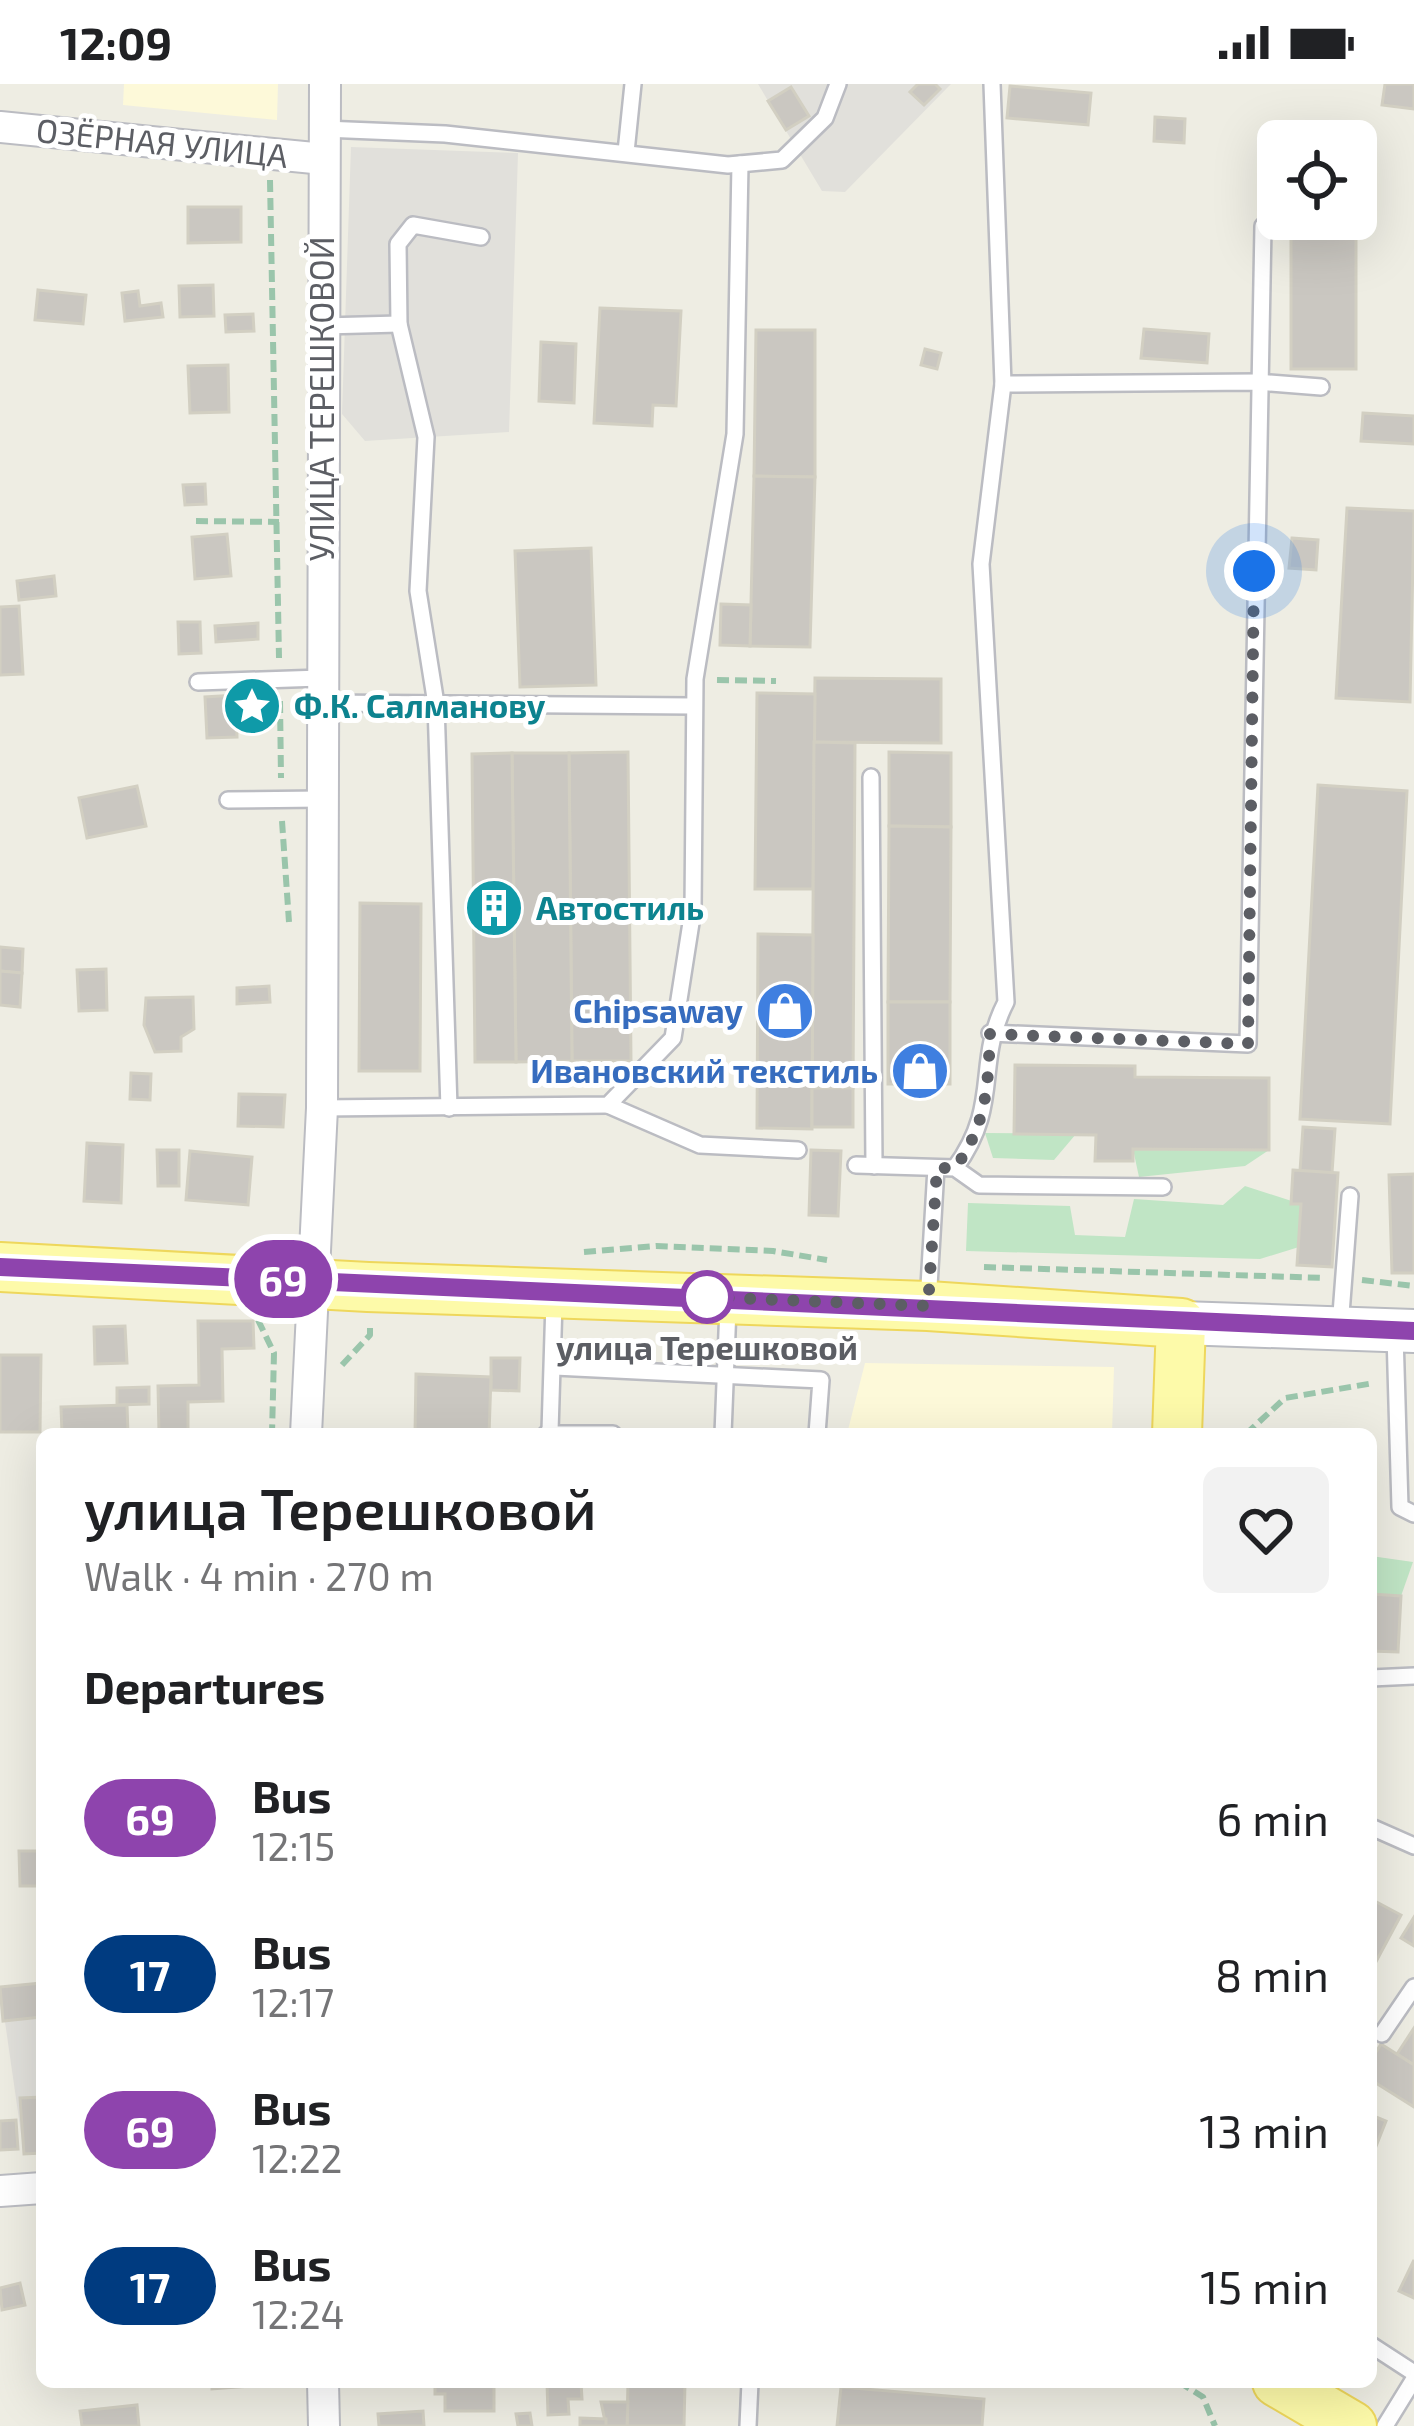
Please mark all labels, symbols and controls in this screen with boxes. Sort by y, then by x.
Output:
text: 12:09 [60,15,172,69]
street label: ОЗЁРНАЯ УЛИЦА [34,109,290,175]
map controls [1257,120,1377,240]
button: locate [1257,120,1377,240]
street label: УЛИЦА ТЕРЕШКОВОЙ [301,236,341,562]
your location [1224,541,1284,601]
place icon: Ф.К. Салманову [221,675,283,737]
place label: Ф.К. Салманову [294,685,546,725]
building icon: Автостиль [463,877,525,939]
place label: Автостиль [536,887,704,927]
shop icon: Chipsaway [754,980,816,1042]
place label: Chipsaway [573,990,743,1030]
shop icon: Ивановский текстиль [889,1040,951,1102]
place label: Ивановский текстиль [530,1050,878,1090]
line badge: 69 [229,1240,337,1318]
text: 69 [258,1254,308,1304]
marker: улица Терешковой [682,1272,732,1322]
place label: улица Терешковой [556,1327,858,1367]
button: heart [1203,1467,1329,1593]
text: улица Терешковой [84,1473,596,1541]
text: Walk · 4 min · 270 m [84,1552,434,1599]
text: Departures [84,1659,325,1713]
text: Bus [252,1768,331,1822]
text: 6 min [1216,1791,1329,1845]
text: 69 [125,1793,175,1843]
text: 12:15 [252,1822,335,1869]
text: Bus [252,1924,331,1978]
text: 8 min [1215,1947,1329,2001]
text: 17 [130,1949,170,1999]
text: 12:17 [252,1978,334,2025]
text: Bus [252,2080,331,2134]
text: 13 min [1199,2103,1329,2157]
text: 69 [125,2105,175,2155]
text: 12:22 [252,2134,342,2181]
text: Bus [252,2236,331,2290]
text: 15 min [1200,2259,1329,2313]
text: 17 [130,2261,170,2311]
text: 12:24 [252,2290,345,2337]

